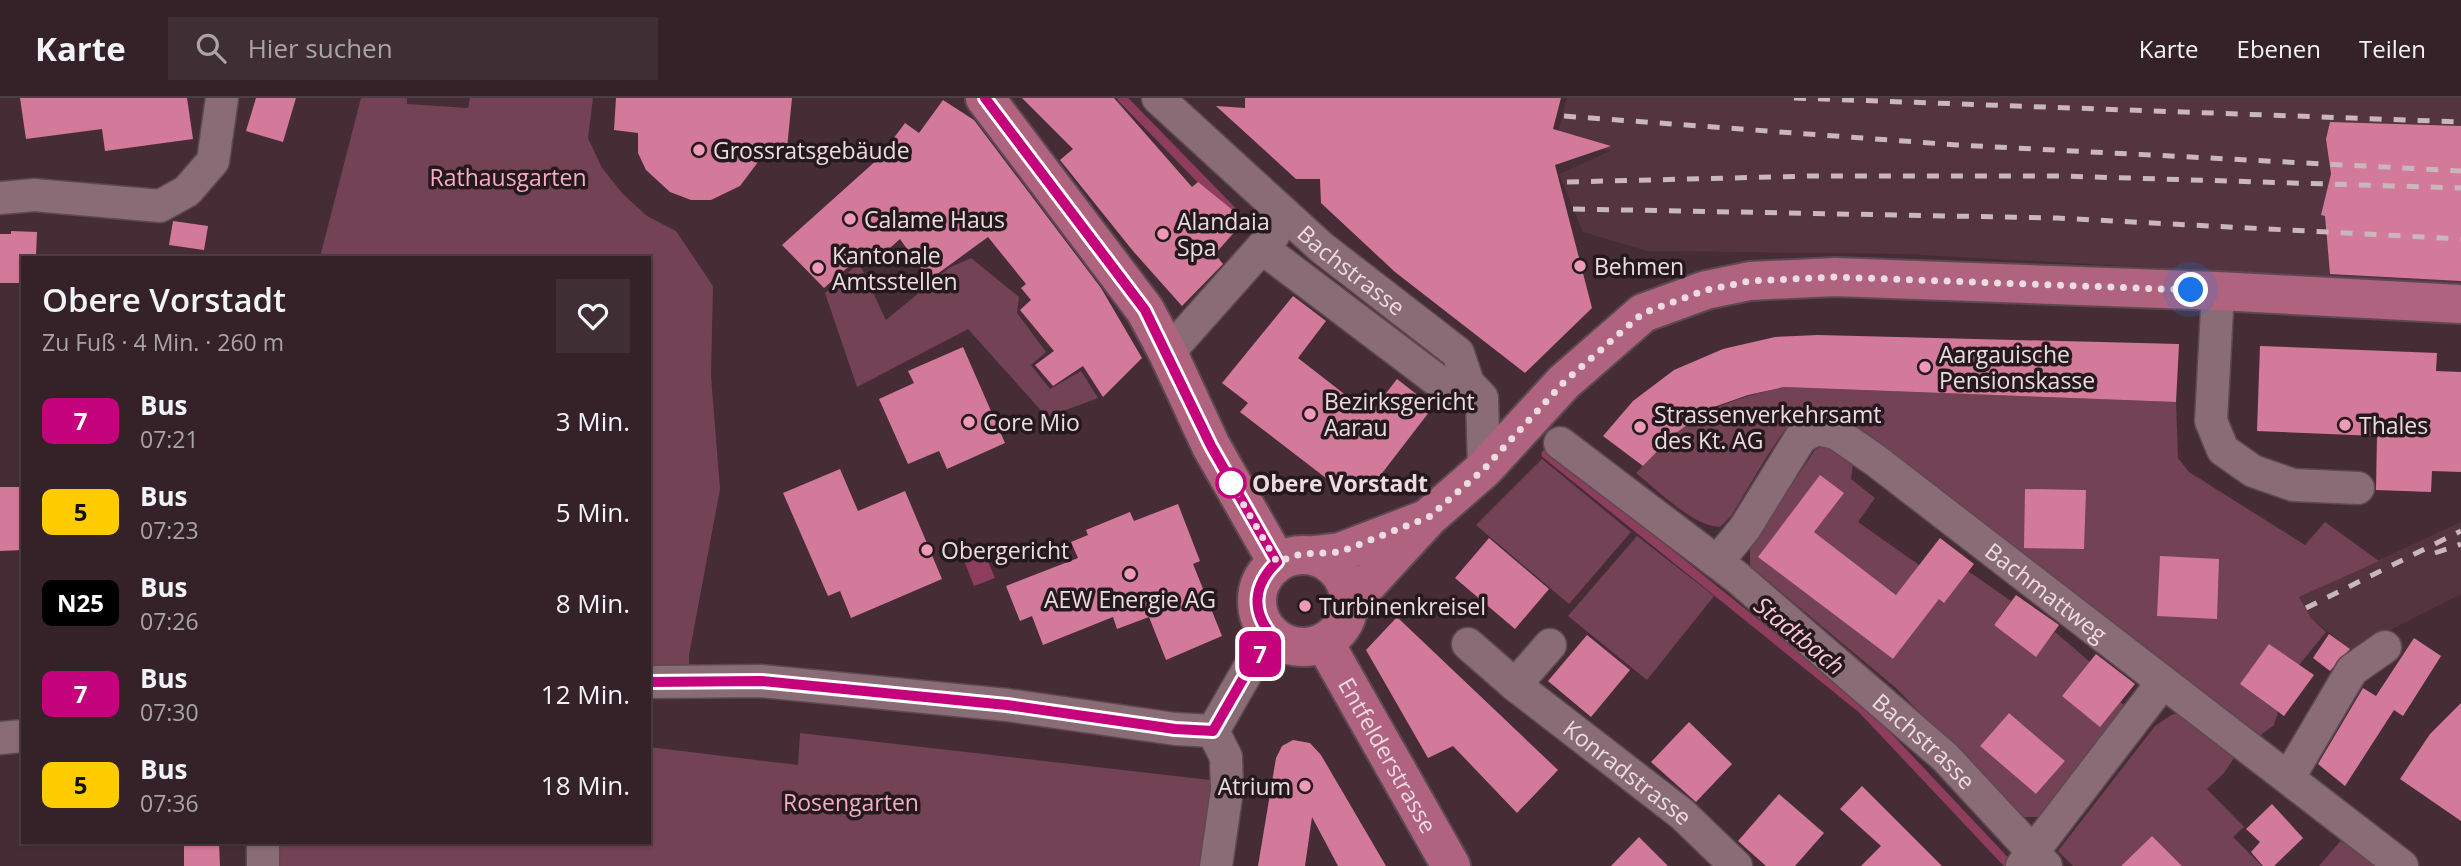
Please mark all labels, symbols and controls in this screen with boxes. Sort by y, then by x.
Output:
search box [168,17,658,80]
text: Karte [35,26,126,71]
icon: search [192,29,230,67]
text: Hier suchen [248,30,393,66]
text: Karte [2139,32,2199,65]
text: Ebenen [2237,32,2321,65]
text: Teilen [2359,32,2426,65]
place label: Grossratsgebäude [713,134,910,166]
marker: Grossratsgebäude [691,142,707,158]
park label: Rathausgarten [429,161,587,193]
place label: Calame Haus [864,203,1005,235]
place label: Alandaia Spa [1177,205,1270,263]
marker: Calame Haus [842,211,858,227]
street label: Bachstrasse [1291,217,1412,322]
marker: Alandaia Spa [1155,226,1171,242]
place label: Kantonale Amtsstellen [832,239,958,297]
place label: Behmen [1594,250,1684,282]
marker: Behmen [1572,258,1588,274]
marker: Kantonale Amtsstellen [810,260,826,276]
your location [2173,272,2208,307]
text: Obere Vorstadt [42,277,286,322]
button: heart [556,279,630,353]
text: Zu Fuß · 4 Min. · 260 m [42,326,284,358]
place label: Aargauische Pensionskasse [1939,338,2095,396]
marker: Aargauische Pensionskasse [1917,359,1933,375]
place label: Bezirksgericht Aarau [1324,385,1475,443]
text: Bus [140,387,187,423]
place label: Strassenverkehrsamt des Kt. AG [1654,398,1881,456]
text: 3 Min. [556,403,630,439]
text: 7 [74,404,87,437]
place label: Core Mio [983,406,1080,438]
marker: Bezirksgericht Aarau [1302,406,1318,422]
place label: Thales [2359,409,2428,441]
marker: Core Mio [961,414,977,430]
marker: Thales [2337,417,2353,433]
marker: Strassenverkehrsamt des Kt. AG [1632,419,1648,435]
text: 07:21 [140,423,199,455]
place label: Obere Vorstadt [1252,467,1428,499]
marker: Obere Vorstadt [1216,468,1246,498]
text: Bus [140,478,187,514]
text: 5 Min. [556,494,630,530]
text: 5 [74,495,87,528]
text: 07:23 [140,514,199,546]
place label: Obergericht [941,534,1069,566]
street label: Bachmattweg [1979,535,2115,650]
marker: Obergericht [919,542,935,558]
marker: AEW Energie AG [1122,566,1138,582]
text: Bus [140,569,187,605]
place label: AEW Energie AG [1044,583,1216,615]
text: 8 Min. [556,585,630,621]
text: N25 [57,586,104,619]
water label: Stadtbach [1748,588,1852,682]
place label: Turbinenkreisel [1319,590,1486,622]
marker: Turbinenkreisel [1297,598,1313,614]
text: 07:26 [140,605,199,637]
line badge: 7 [1237,631,1283,677]
text: 7 [1253,637,1267,670]
text: Bus [140,660,187,696]
street label: Entfelderstrasse [1331,671,1445,839]
text: 12 Min. [541,676,630,712]
text: 7 [74,677,87,710]
street label: Bachstrasse [1866,686,1983,796]
text: 07:30 [140,696,199,728]
street label: Konradstrasse [1557,712,1699,832]
text: Bus [140,751,187,787]
text: 18 Min. [541,767,630,803]
text: 5 [74,768,87,801]
place label: Atrium [1218,770,1291,802]
marker: Atrium [1297,778,1313,794]
park label: Rosengarten [783,786,919,818]
text: 07:36 [140,787,199,819]

